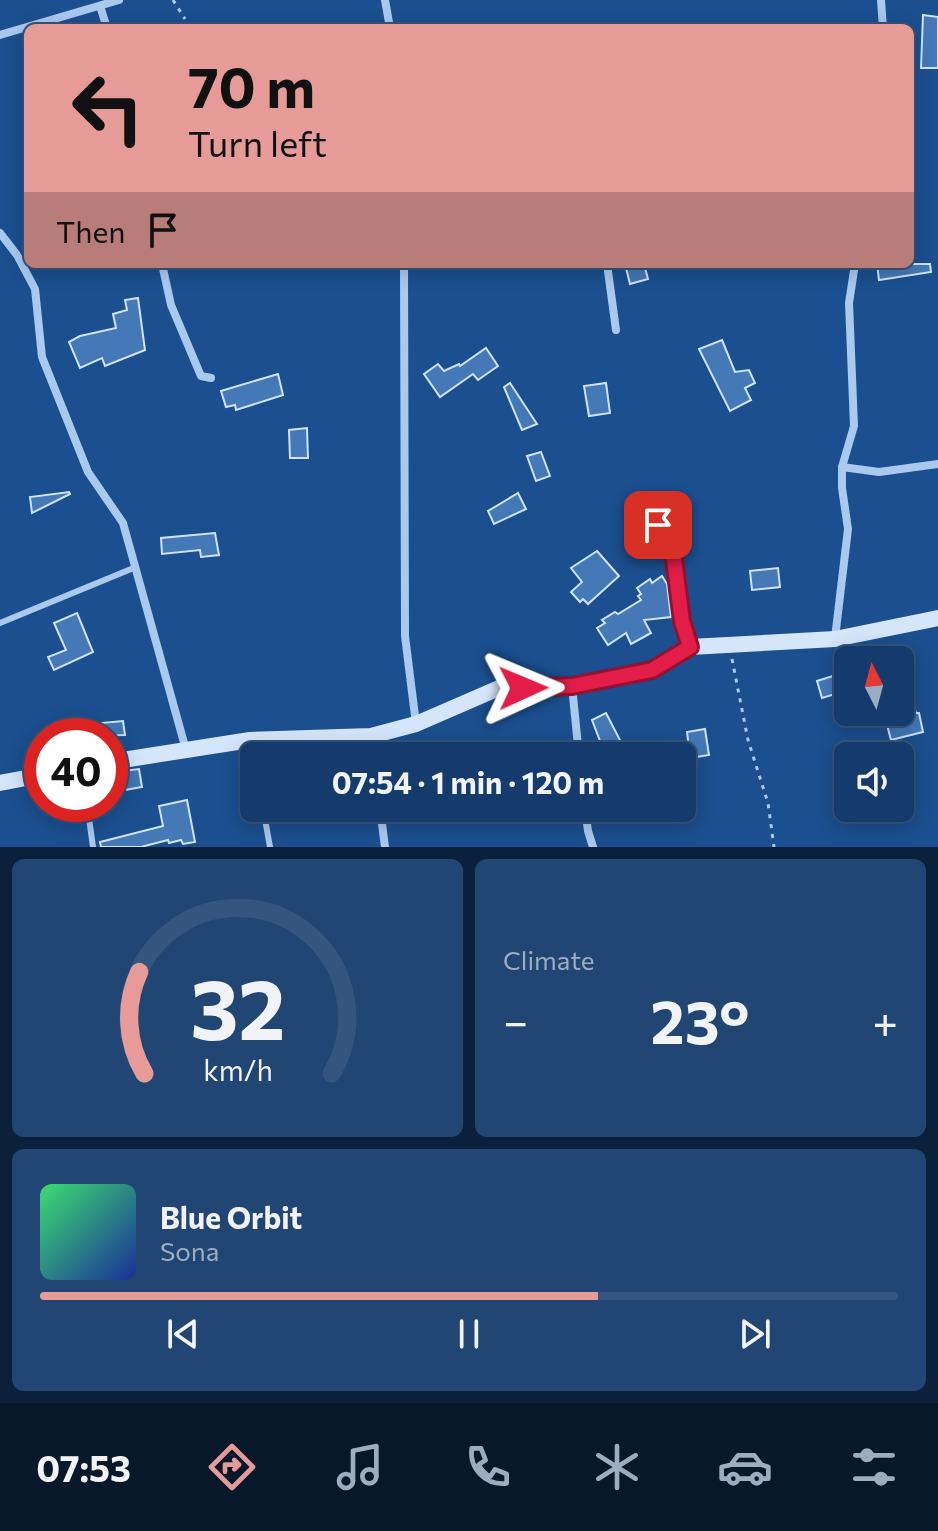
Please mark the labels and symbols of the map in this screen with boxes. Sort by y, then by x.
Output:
pin [624,491,692,559]
position arrow [481,646,565,730]
north arrow [834,646,914,726]
speed limit sign: 40 [24,718,128,822]

